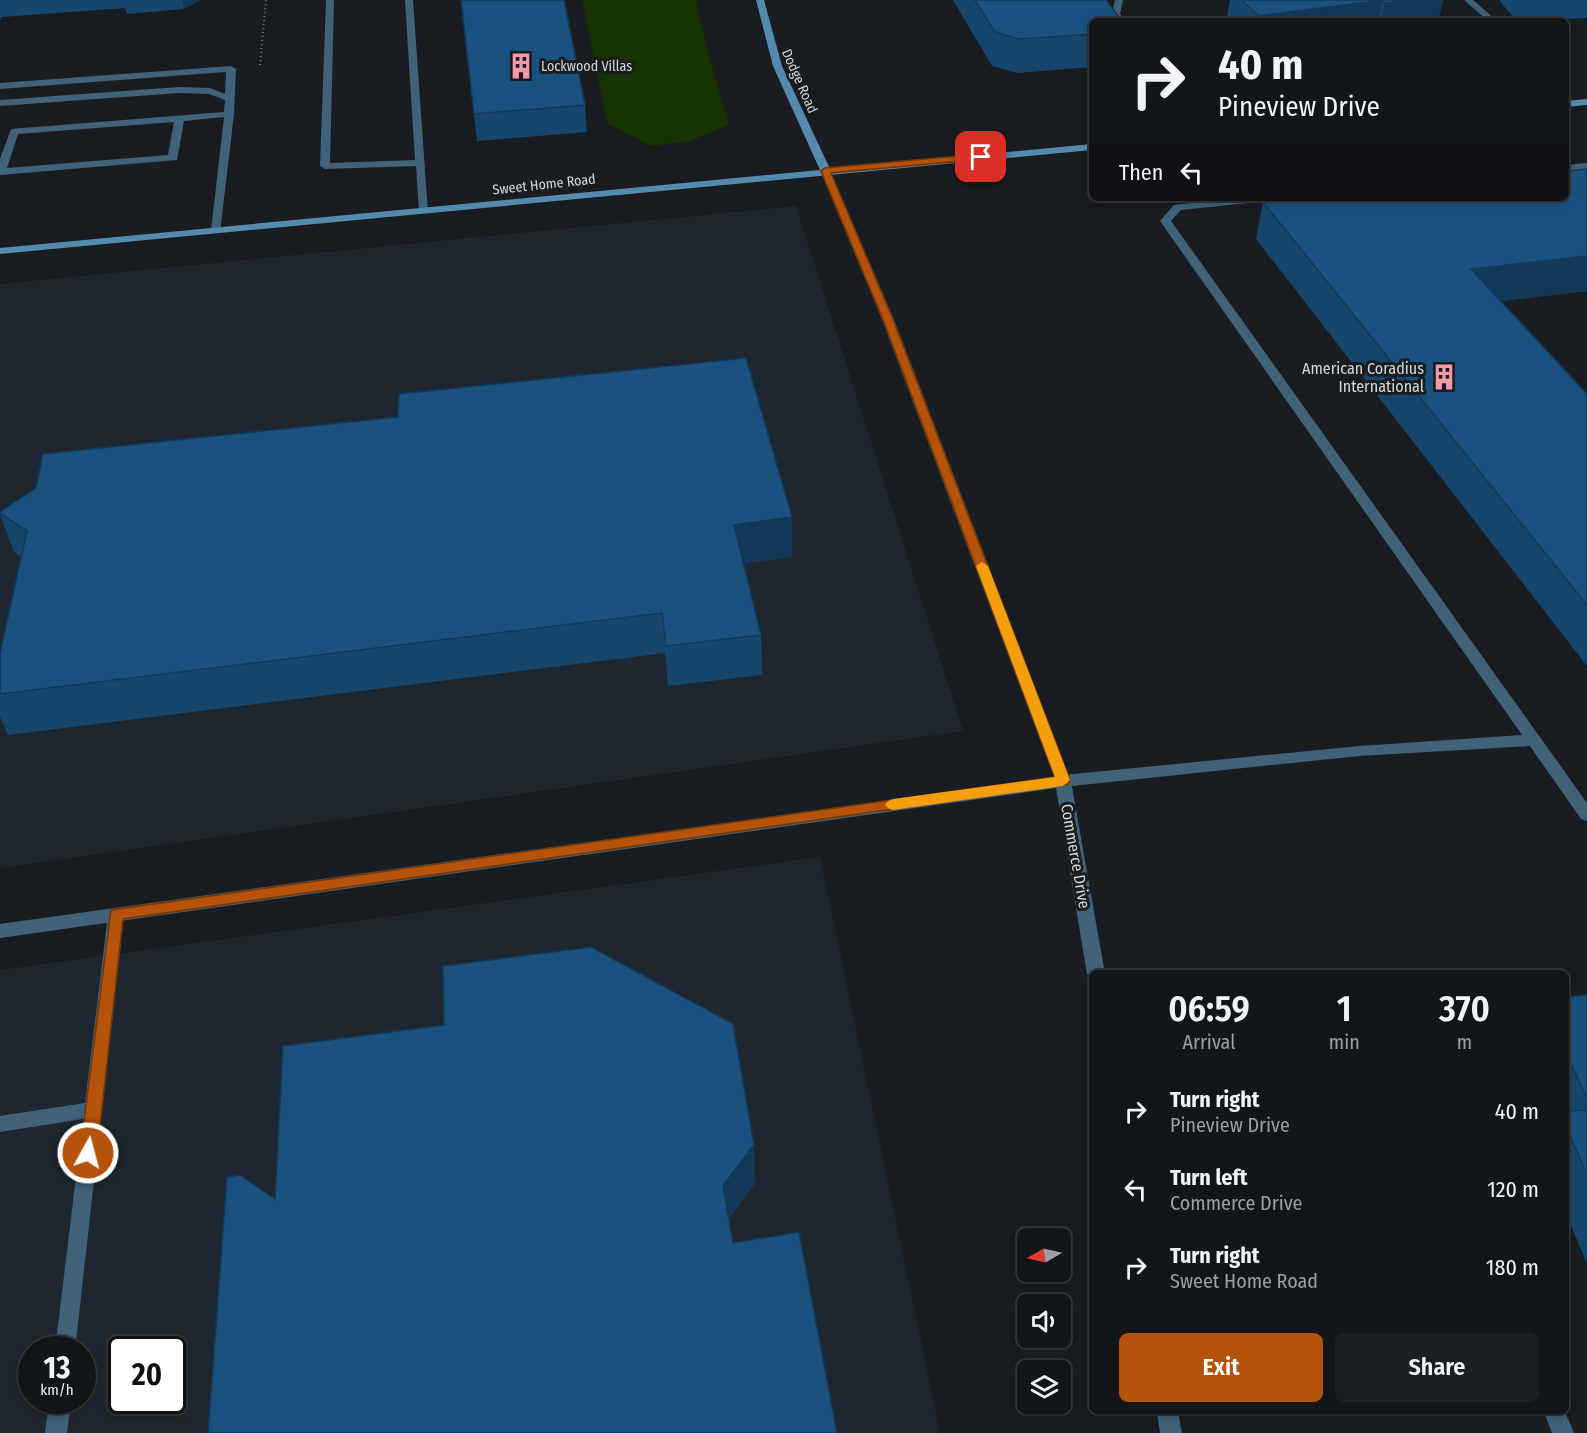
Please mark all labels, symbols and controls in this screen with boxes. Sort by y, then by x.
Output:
text: 40 m [1218,40,1303,90]
icon: right [1119,42,1197,120]
street label: Dodge Road [778,46,821,116]
building icon: Lockwood Villas [506,51,536,81]
place label: Lockwood Villas [541,58,632,75]
text: Pineview Drive [1218,91,1380,123]
pin [955,131,1006,182]
icon: arrive [964,140,997,173]
icon: left [1175,156,1208,189]
text: Then [1119,159,1163,186]
street label: Sweet Home Road [492,171,596,198]
place label: American Coradius International [1302,359,1424,396]
building icon: American Coradius International [1429,362,1459,392]
street label: Commerce Drive [1057,802,1094,910]
text: 06:59 [1168,987,1250,1031]
text: 1 [1337,987,1352,1031]
text: 370 [1439,987,1490,1031]
text: Arrival [1182,1030,1235,1054]
text: min [1329,1030,1360,1054]
text: m [1457,1030,1472,1054]
text: Turn right [1170,1086,1259,1113]
icon: right [1119,1095,1152,1128]
text: 40 m [1495,1098,1539,1125]
text: Pineview Drive [1170,1113,1290,1137]
position arrow [56,1121,120,1185]
text: Turn left [1170,1164,1248,1191]
icon: left [1119,1173,1152,1206]
text: 120 m [1487,1176,1539,1203]
text: Commerce Drive [1170,1191,1302,1215]
north arrow [1017,1228,1071,1282]
map controls [1017,1228,1071,1414]
text: Turn right [1170,1242,1259,1269]
icon: right [1119,1251,1152,1284]
text: 180 m [1486,1254,1539,1281]
text: Sweet Home Road [1170,1269,1318,1293]
button: sound [1017,1294,1071,1348]
button: Exit [1119,1333,1323,1402]
button: Share [1335,1333,1539,1402]
speed limit sign: 20 [108,1336,186,1414]
text: 13 [44,1350,70,1386]
button: layers [1017,1360,1071,1414]
text: km/h [40,1381,74,1399]

